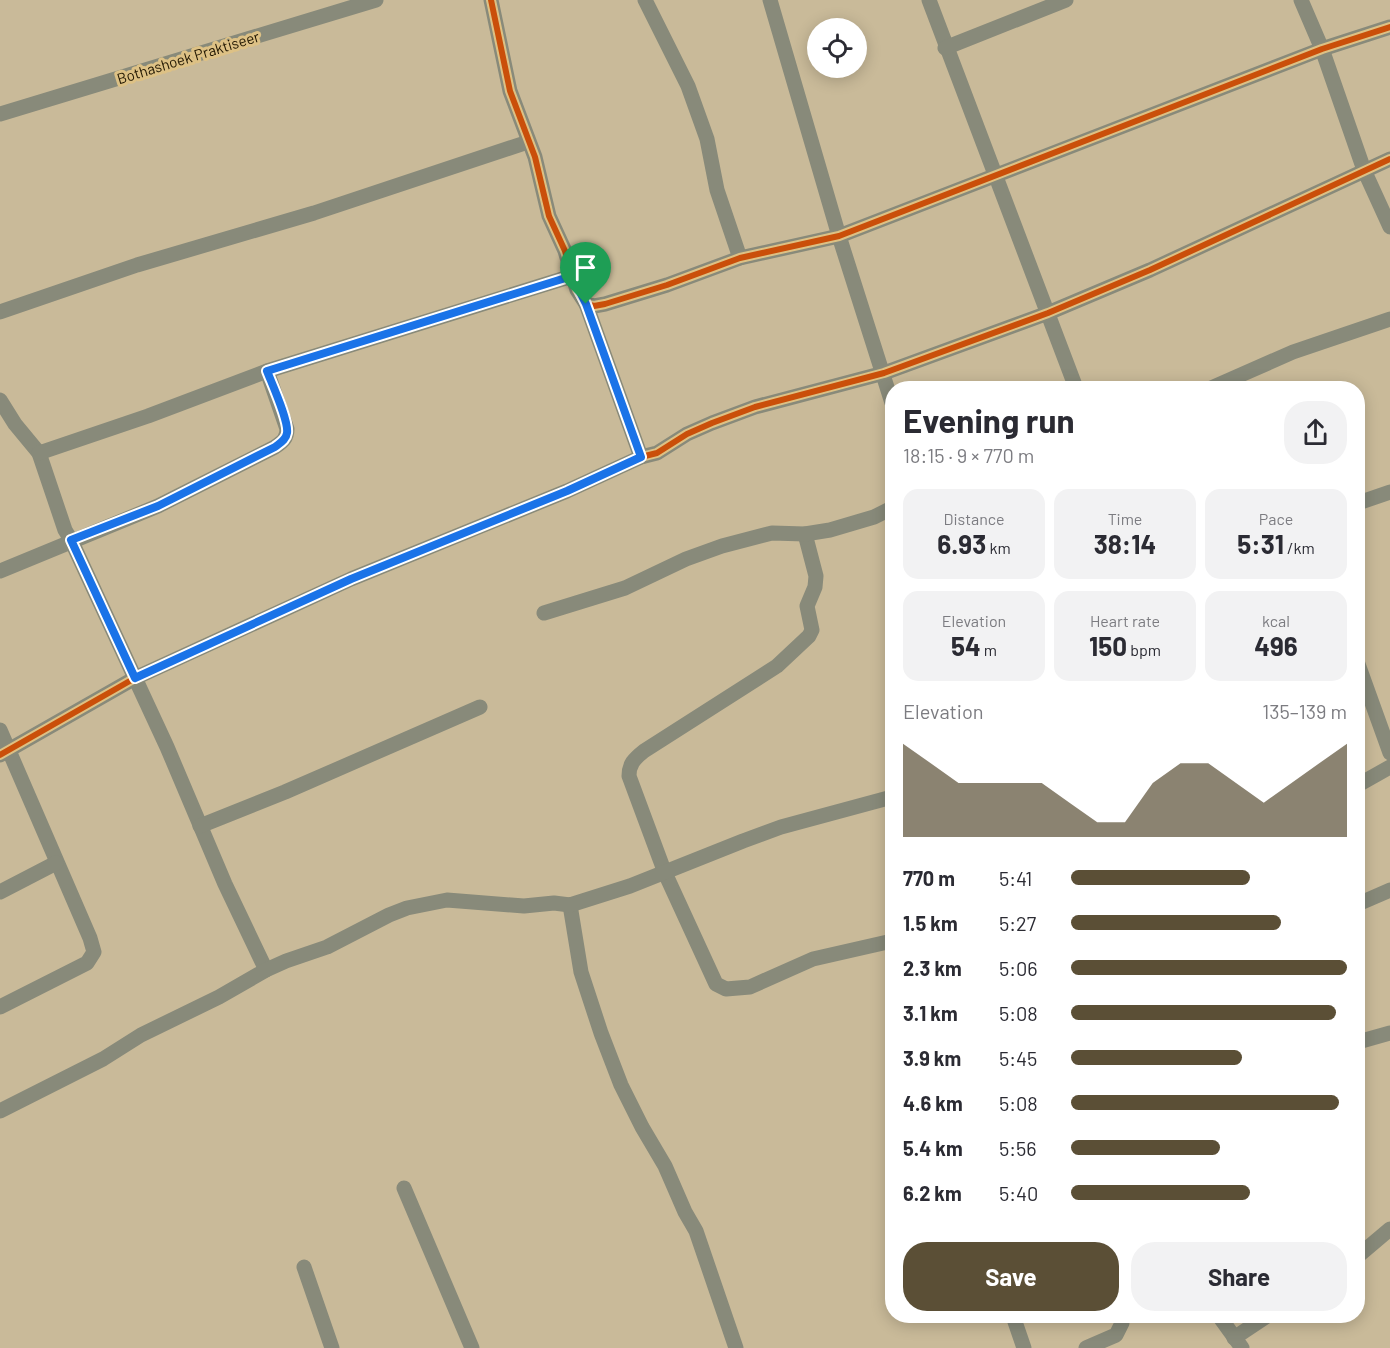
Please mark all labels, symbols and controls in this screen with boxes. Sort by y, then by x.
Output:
map controls [807,18,867,78]
button: locate [807,18,867,78]
street label: Bothashoek Praktiseer [115,27,262,87]
pin [560,242,611,304]
icon: arrive [569,251,602,284]
text: Evening run [903,400,1075,440]
button: share [1284,401,1347,464]
text: 18:15 · 9 × 770 m [903,443,1034,467]
text: Distance [944,509,1004,528]
text: Time [1108,509,1142,528]
text: Pace [1259,509,1293,528]
text: 6.93 [937,528,986,559]
text: 38:14 [1094,528,1156,559]
text: 5:31 [1237,528,1284,559]
text: km [986,538,1011,557]
text: /km [1284,538,1315,557]
text: Elevation [942,611,1006,630]
text: Heart rate [1090,611,1160,630]
text: kcal [1262,611,1290,630]
text: 54 [951,630,981,661]
text: 150 [1089,630,1127,661]
text: 496 [1254,630,1298,661]
text: m [981,640,997,659]
text: bpm [1127,640,1161,659]
text: Elevation [903,699,984,723]
text: 135–139 m [1262,699,1347,723]
text: 770 m [903,866,955,890]
text: 5:41 [999,866,1032,890]
text: 1.5 km [903,911,958,935]
text: 5:27 [999,911,1036,935]
text: 2.3 km [903,956,962,980]
text: 5:06 [999,956,1038,980]
text: 3.1 km [903,1001,958,1025]
text: 5:08 [999,1001,1038,1025]
text: 3.9 km [903,1046,961,1070]
text: 5:45 [999,1046,1037,1070]
text: 4.6 km [903,1091,963,1115]
text: 5:08 [999,1091,1038,1115]
text: 5.4 km [903,1136,963,1160]
text: 5:56 [999,1136,1037,1160]
text: 6.2 km [903,1181,962,1205]
text: 5:40 [999,1181,1038,1205]
button: Save [903,1242,1119,1311]
button: Share [1131,1242,1347,1311]

